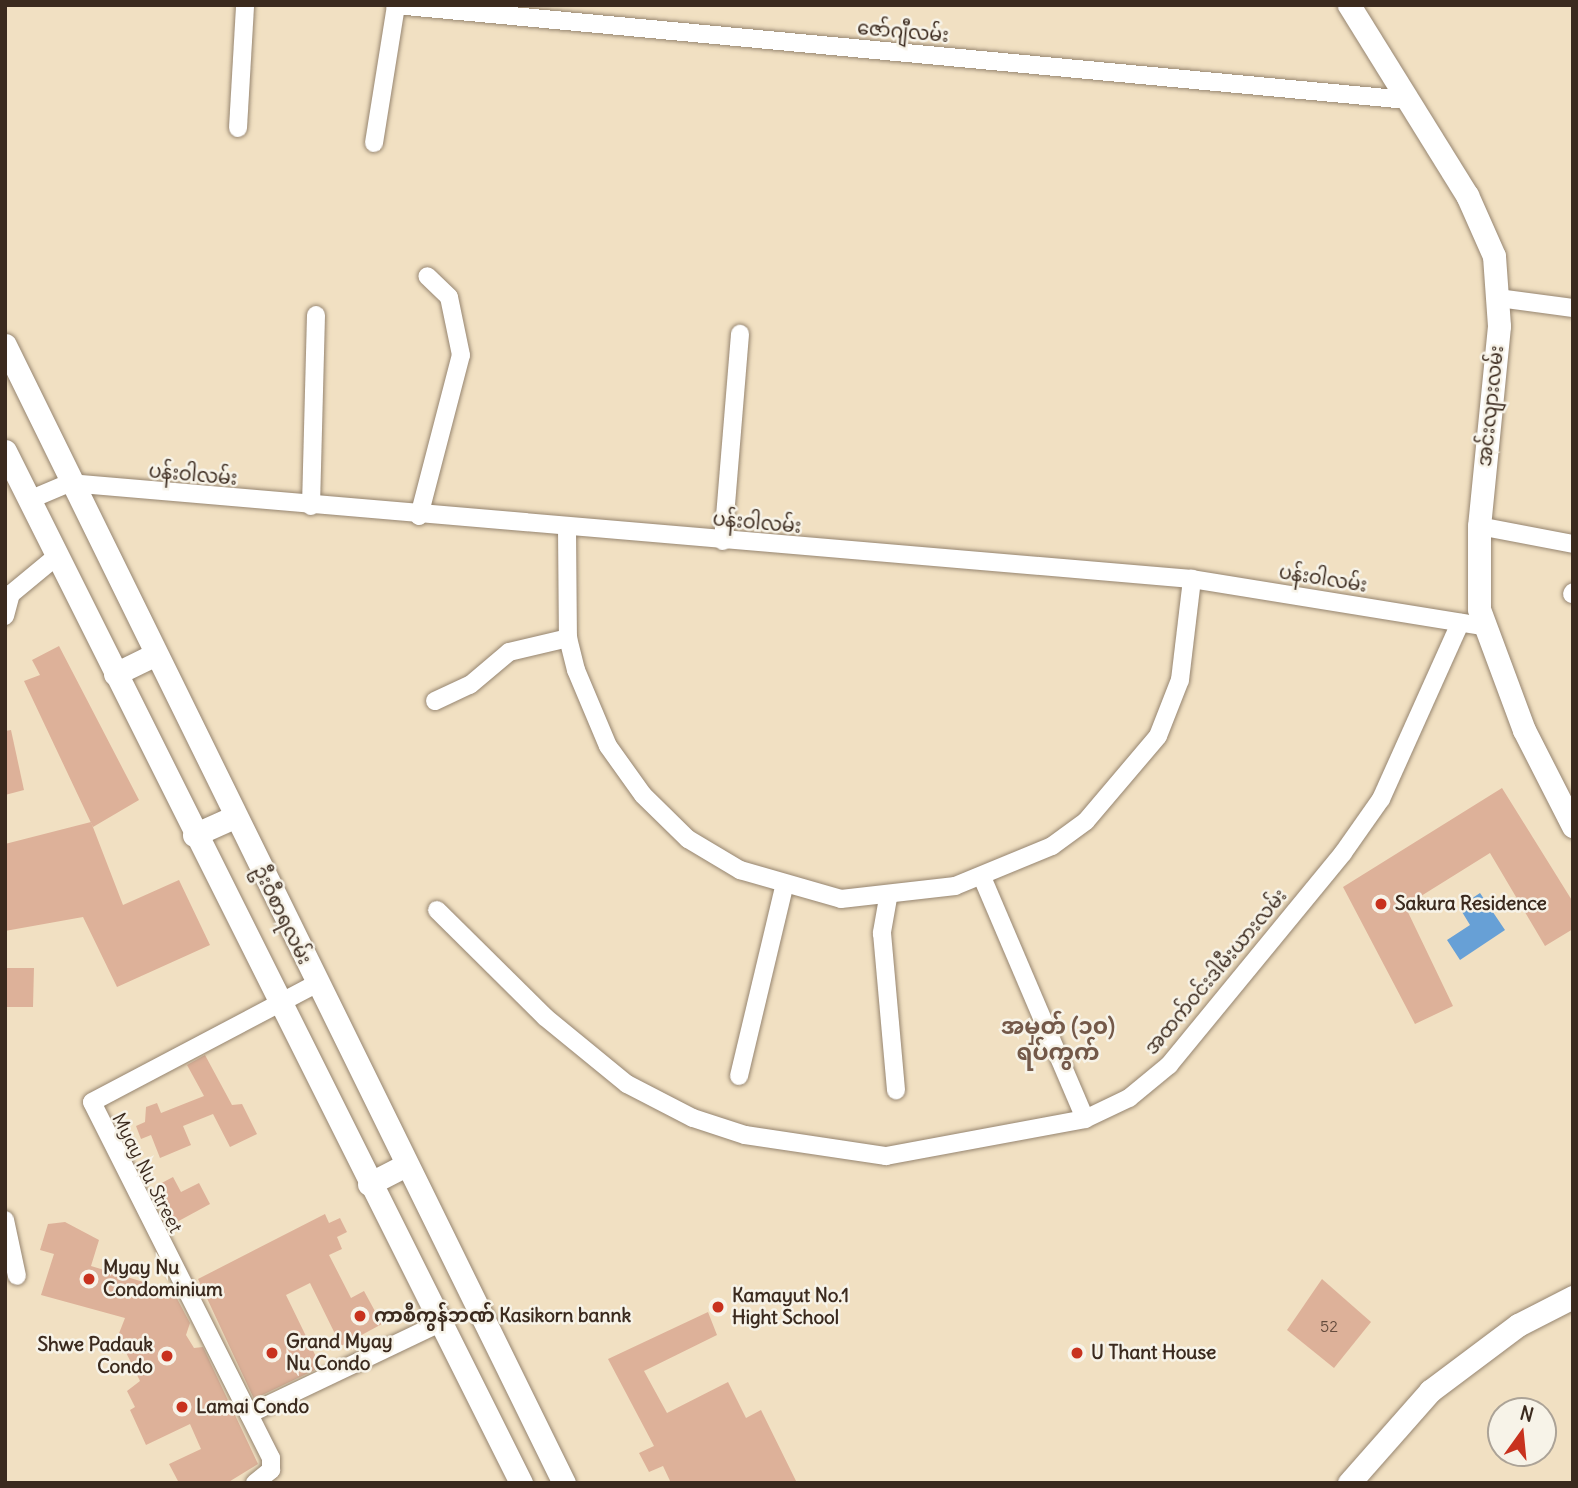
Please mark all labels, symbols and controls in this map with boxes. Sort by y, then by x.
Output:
street label: ဇော်ဂျီလမ်း [856,17,950,47]
street label: အင်းလျားလမ်း [1473,344,1509,468]
street label: ပန်းဝါလမ်း [148,460,238,490]
street label: ပန်းဝါလမ်း [712,508,802,538]
street label: ပန်းဝါလမ်း [1277,561,1369,597]
street label: ဦးဝီစာရလမ်း [248,862,316,968]
street label: အထက်ဝင်းဒါမီးယားလမ်း [1140,885,1292,1059]
place label: Sakura Residence [1395,893,1547,915]
marker: Sakura Residence [1373,896,1389,912]
district label: အမှတ် (၁၀) ရပ်ကွက် [1001,1012,1115,1066]
street label: Myay Nu Street [107,1109,187,1237]
place label: Myay Nu Condominium [103,1257,223,1301]
marker: Myay Nu Condominium [81,1271,97,1287]
place label: Kamayut No.1 Hight School [732,1285,849,1329]
marker: Kamayut No.1 Hight School [710,1299,726,1315]
place label: ကာစီကွန်ဘဏ် Kasikorn bannk [374,1305,631,1327]
marker: ကာစီကွန်ဘဏ် Kasikorn bannk [352,1308,368,1324]
house number: 52 [1320,1316,1338,1336]
place label: Grand Myay Nu Condo [286,1331,392,1375]
place label: Shwe Padauk Condo [37,1334,153,1378]
place label: U Thant House [1091,1342,1216,1364]
marker: Grand Myay Nu Condo [264,1345,280,1361]
marker: U Thant House [1069,1345,1085,1361]
marker: Shwe Padauk Condo [159,1348,175,1364]
place label: Lamai Condo [196,1396,309,1418]
north arrow [1487,1397,1557,1467]
marker: Lamai Condo [174,1399,190,1415]
text: N [1517,1400,1536,1427]

